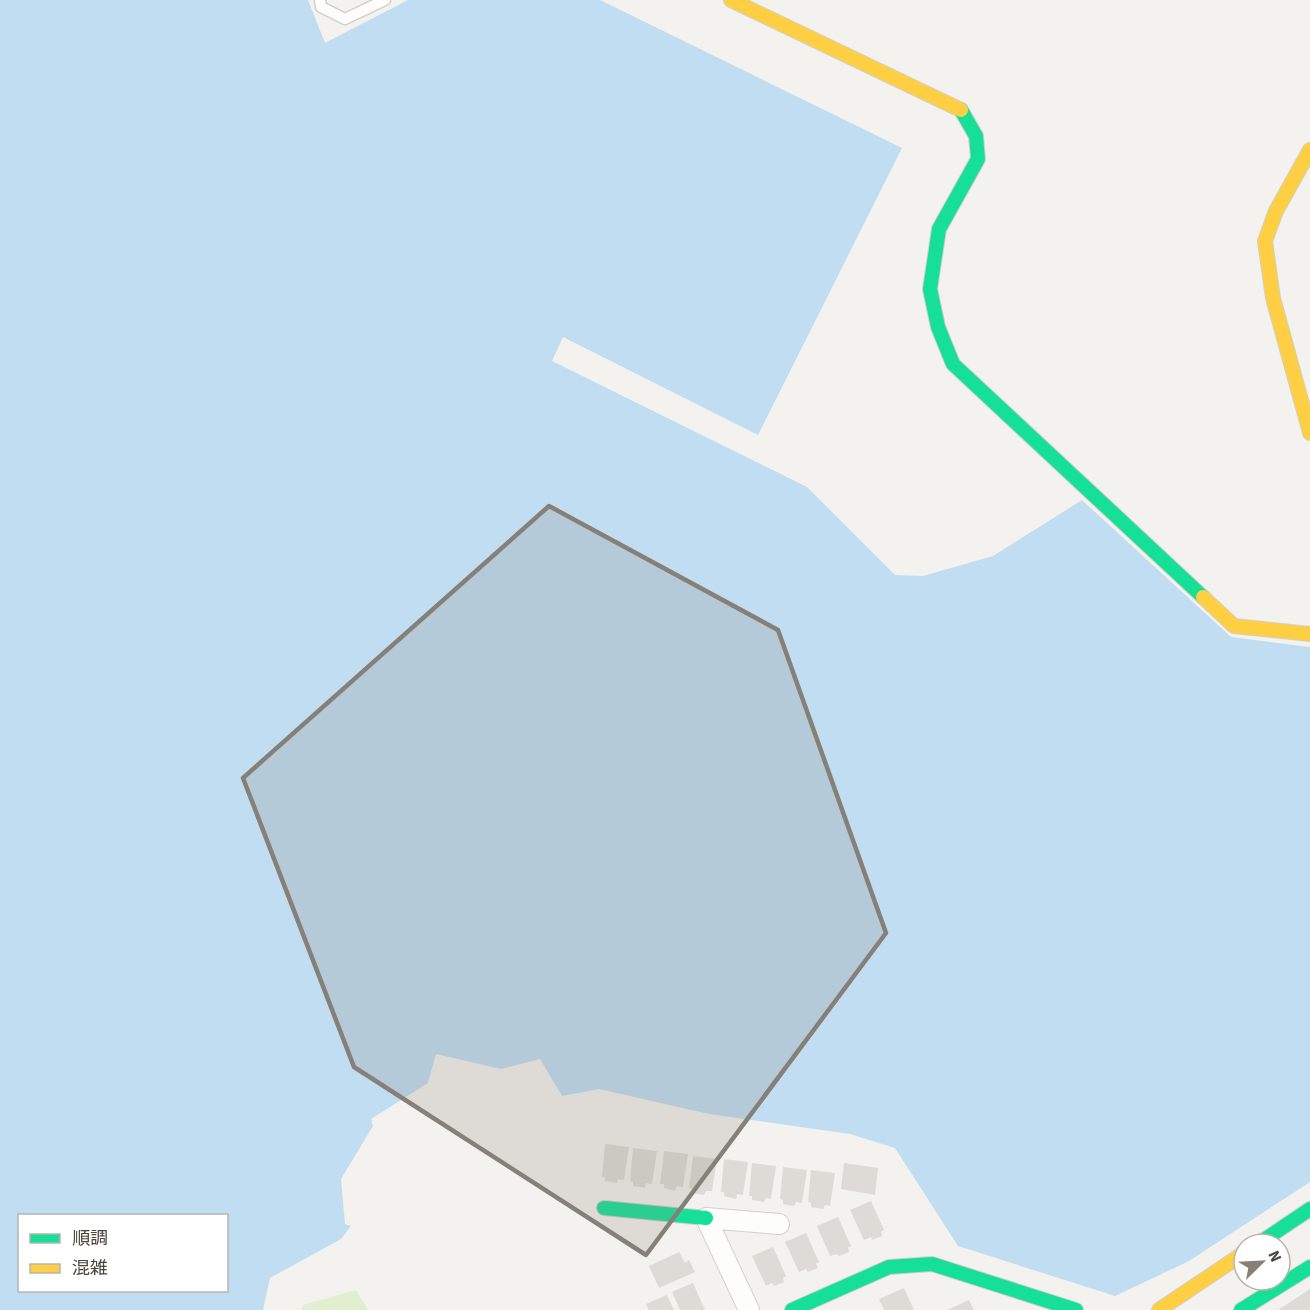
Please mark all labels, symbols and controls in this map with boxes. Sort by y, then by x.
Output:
legend [18,1214,228,1292]
text: 順調 [72,1226,108,1251]
north arrow [1232,1232,1292,1292]
text: N [1263,1247,1287,1266]
text: 混雑 [72,1256,108,1281]

